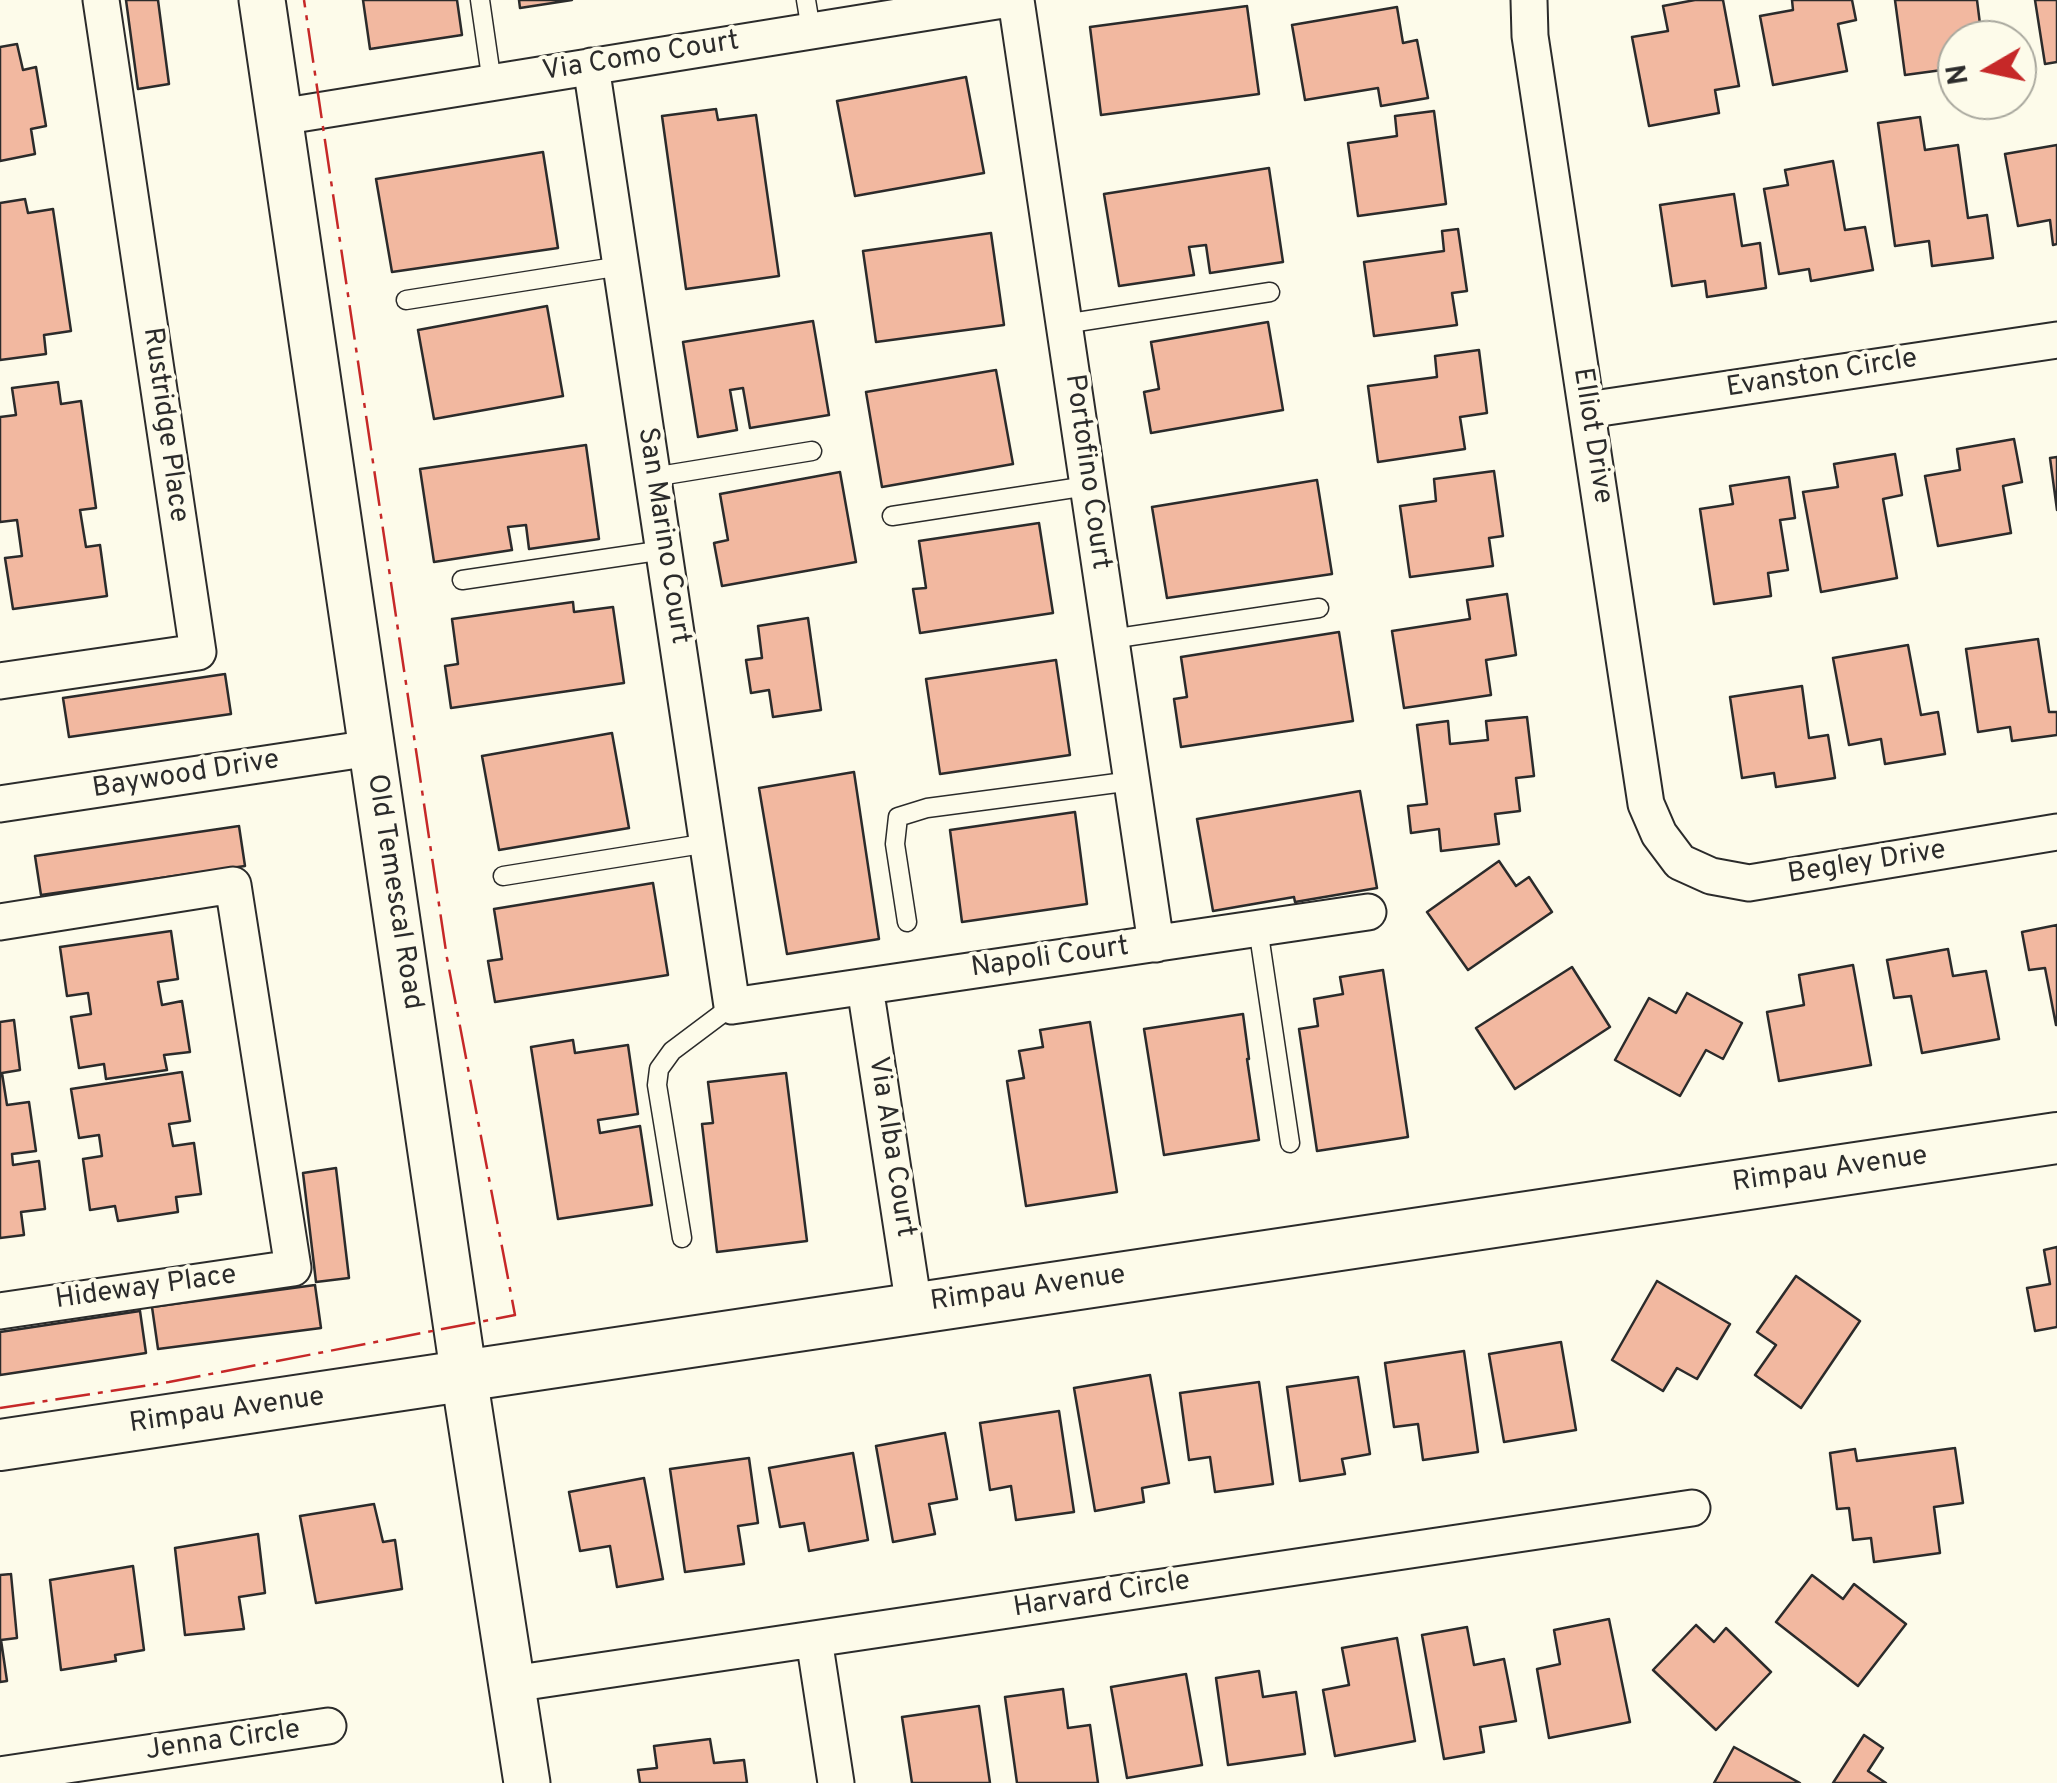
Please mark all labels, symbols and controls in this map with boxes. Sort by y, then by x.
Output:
north arrow [1937,20,2037,120]
street label: Via Como Court [540,26,742,90]
text: N [1940,62,1979,87]
street label: Rustridge Place [134,325,194,525]
street label: Evanston Circle [1724,343,1920,407]
street label: Elliot Drive [1564,366,1618,506]
street label: Portofino Court [1056,372,1116,572]
street label: San Marino Court [628,425,696,647]
street label: Baywood Drive [90,745,282,807]
street label: Old Temescal Road [358,772,428,1012]
street label: Begley Drive [1786,835,1948,893]
street label: Napoli Court [969,931,1131,987]
street label: Via Alba Court [859,1054,921,1240]
street label: Rimpau Avenue [1730,1141,1930,1201]
street label: Hideway Place [53,1260,239,1318]
street label: Rimpau Avenue [928,1260,1128,1320]
street label: Rimpau Avenue [127,1382,327,1442]
street label: Harvard Circle [1011,1565,1193,1627]
street label: Jenna Circle [144,1715,302,1769]

